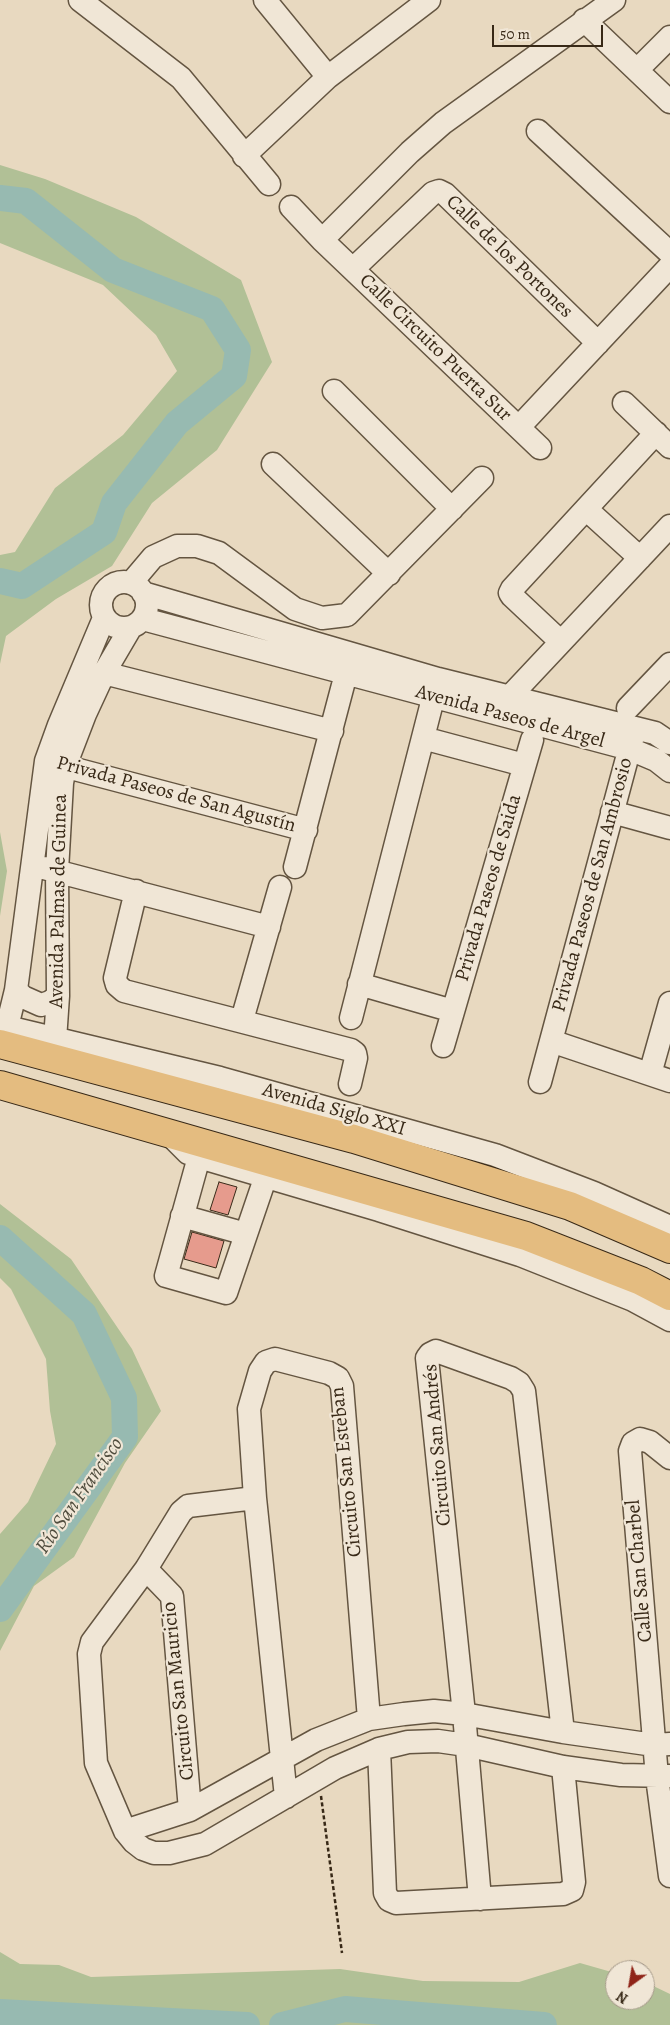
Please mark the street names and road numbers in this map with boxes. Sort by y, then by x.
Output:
street label: Calle de los Portones [440,190,578,324]
street label: Calle Circuito Puerta Sur [354,269,516,427]
street label: Avenida Paseos de Argel [413,680,607,754]
street label: Privada Paseos de San Agustín [54,751,298,839]
street label: Privada Paseos de San Ambrosio [547,755,639,1015]
street label: Privada Paseos de Saida [451,792,527,984]
street label: Avenida Palmas de Guinea [45,794,73,1008]
street label: Avenida Siglo XXI [260,1078,408,1142]
street label: Circuito San Andrés [419,1363,457,1527]
street label: Circuito San Esteban [326,1386,368,1558]
street label: Calle San Charbel [622,1499,658,1643]
street label: Circuito San Mauricio [158,1601,200,1781]

